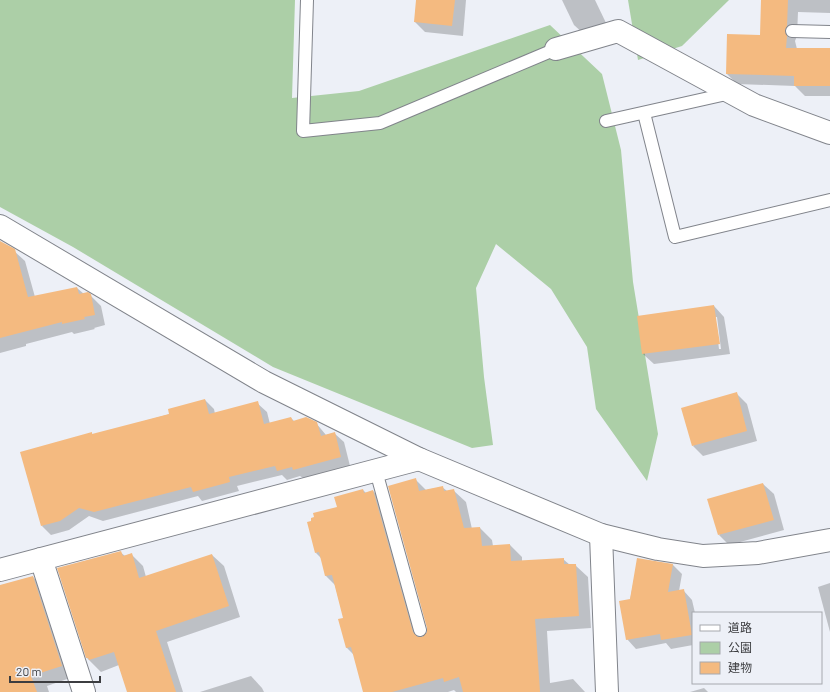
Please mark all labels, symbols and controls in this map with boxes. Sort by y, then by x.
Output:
legend [692,612,822,684]
text: 道路 [728,620,752,634]
text: 公園 [728,640,752,654]
scale bar [10,658,100,684]
text: 建物 [728,660,752,674]
text: 20 m [16,664,42,678]

